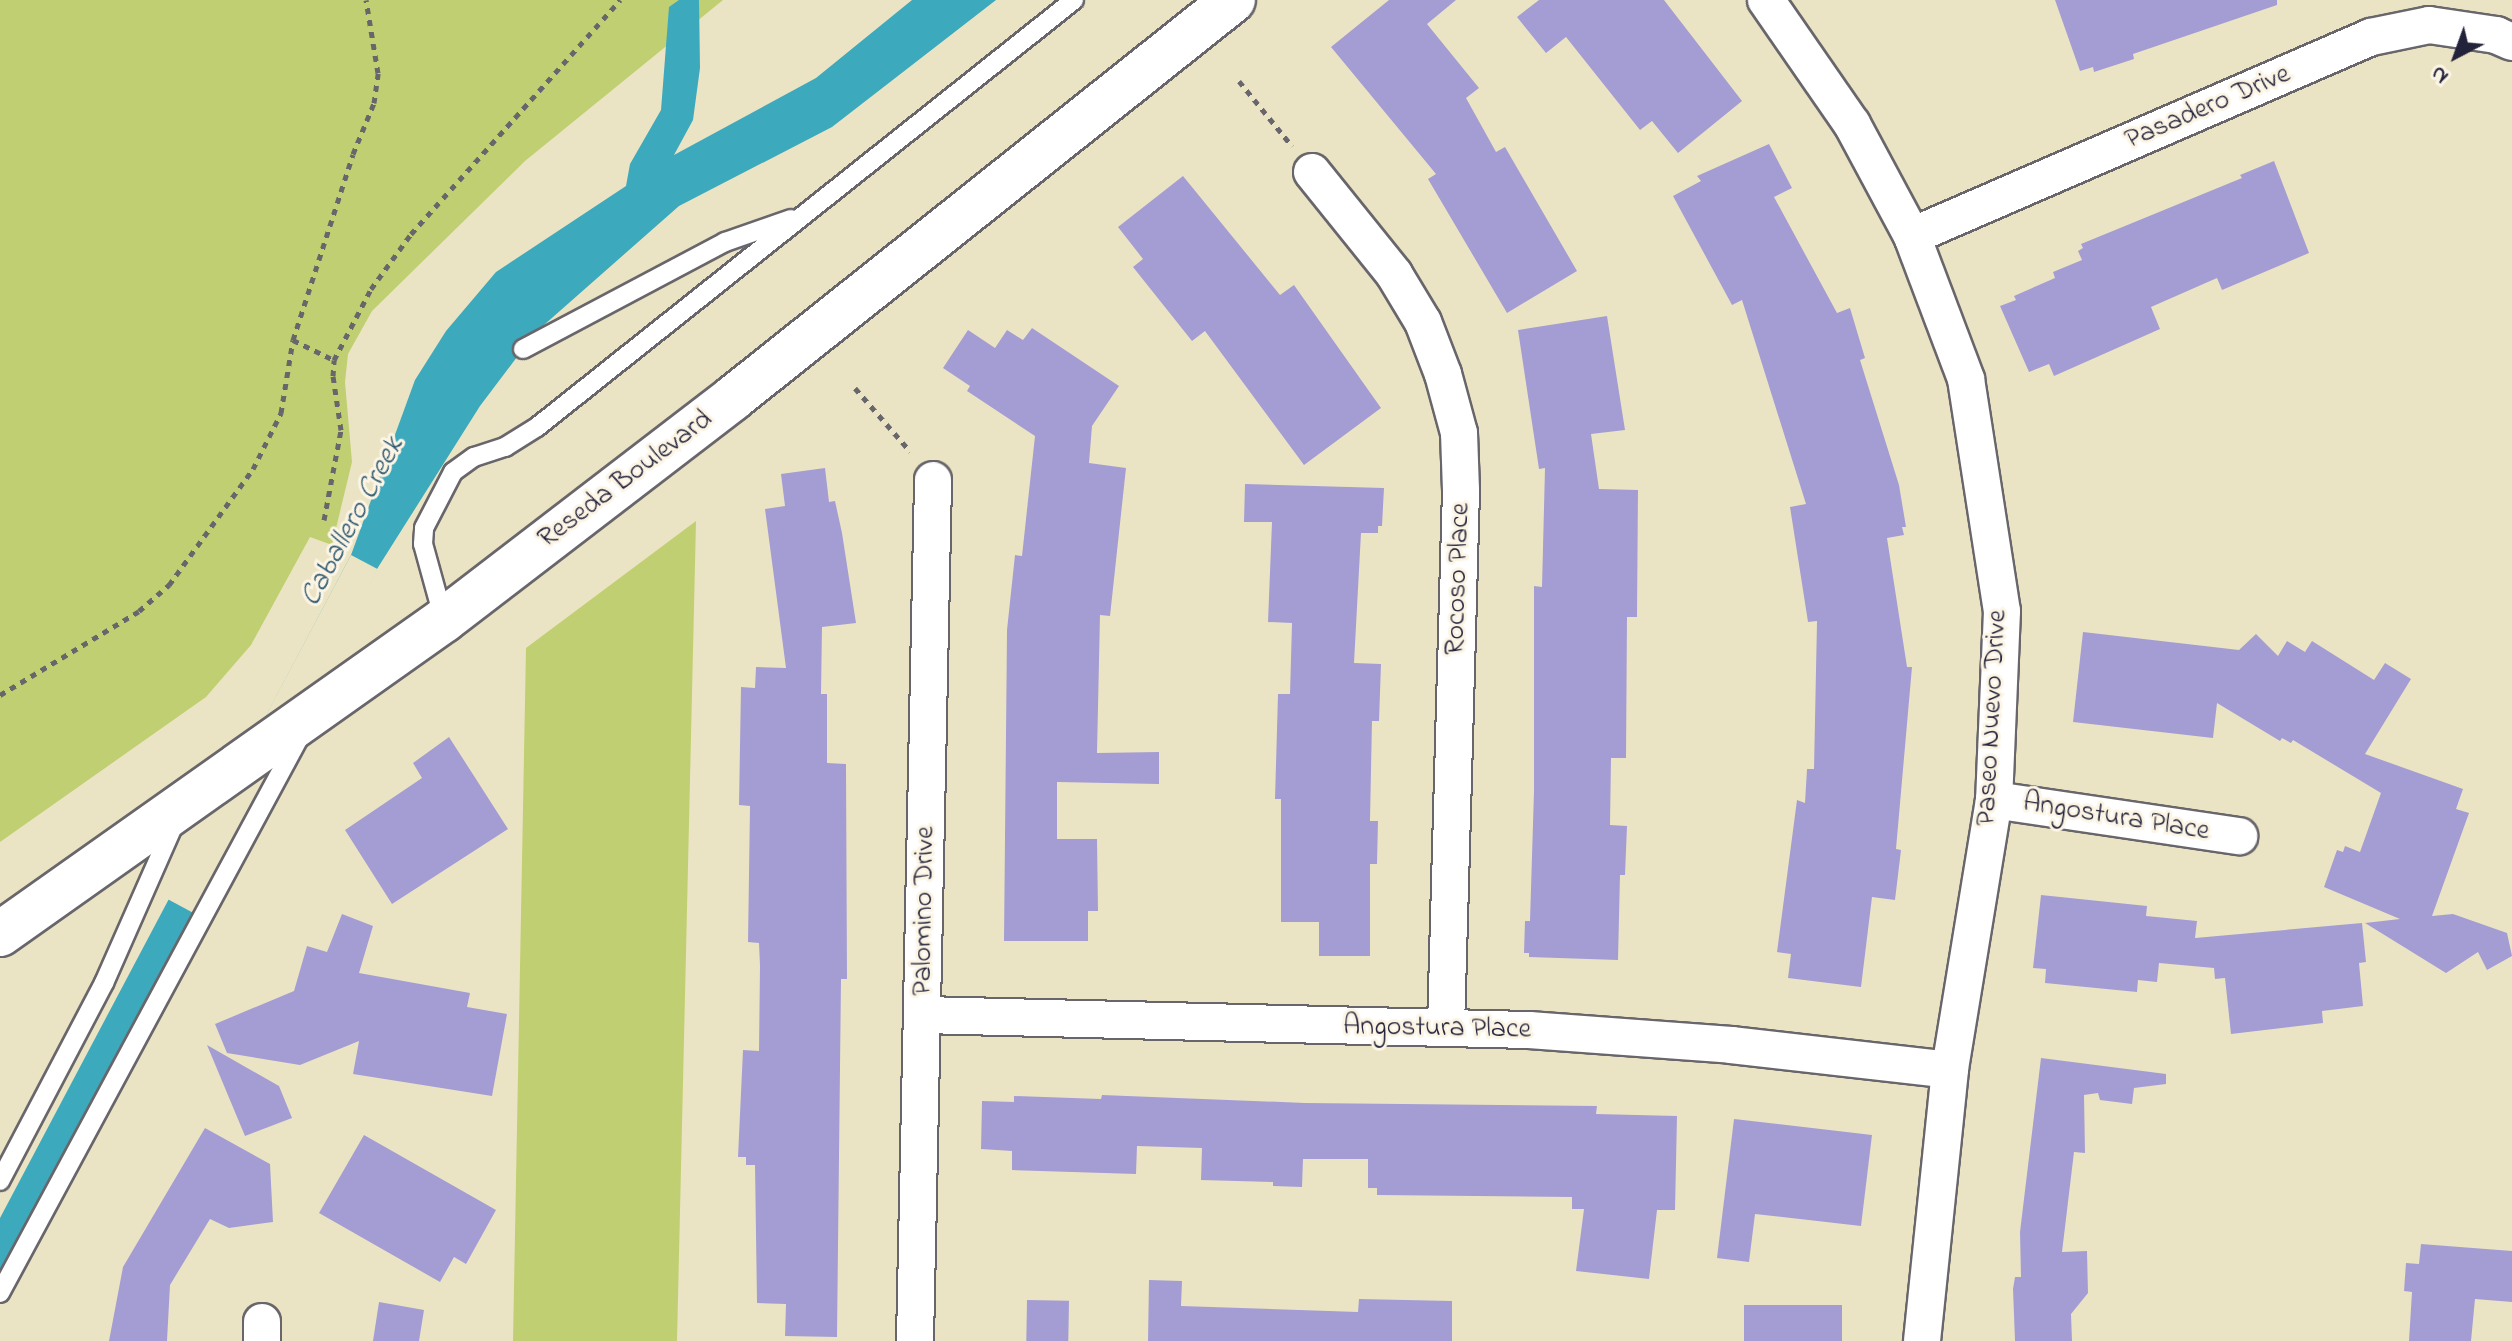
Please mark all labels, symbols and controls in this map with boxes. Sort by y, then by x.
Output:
north arrow [2416,16,2496,96]
text: N [2424,57,2456,91]
street label: Pasadero Drive [2120,58,2296,158]
street label: Reseda Boulevard [532,404,720,556]
water label: Caballero Creek [293,431,413,613]
street label: Rocoso Place [1440,502,1478,656]
street label: Paseo Nuevo Drive [1971,609,2015,827]
street label: Angostura Place [2021,787,2211,849]
street label: Palomino Drive [907,826,943,996]
street label: Angostura Place [1343,1011,1531,1047]

